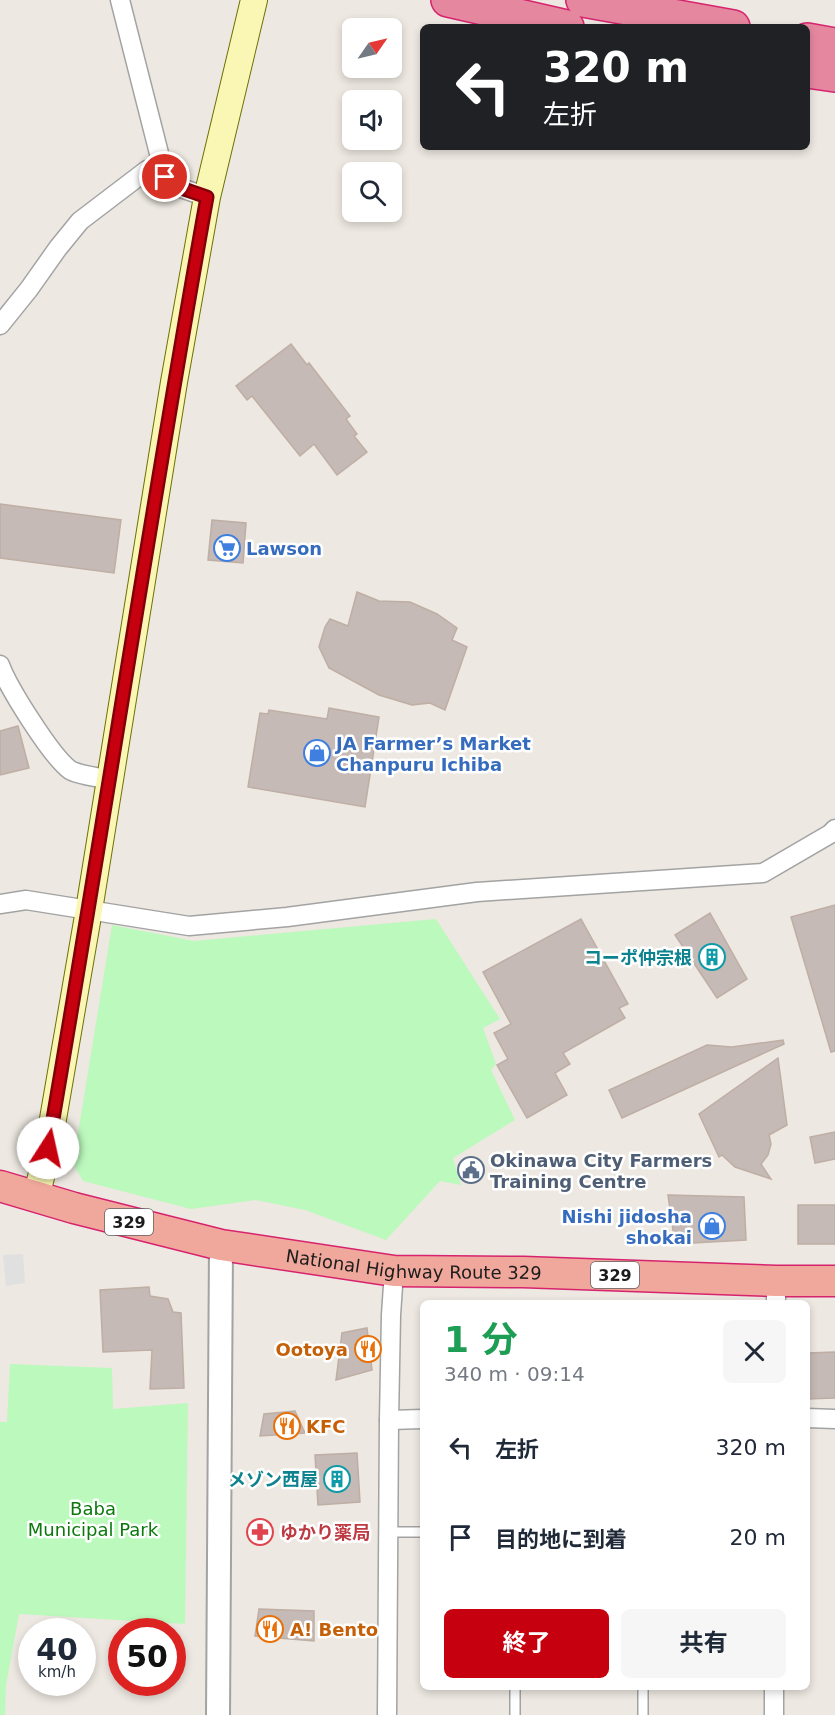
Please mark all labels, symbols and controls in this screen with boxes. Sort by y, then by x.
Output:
north arrow [342,18,402,78]
map controls [342,18,402,222]
text: 320 m [543,43,689,92]
icon: left [444,48,522,126]
button: sound [342,90,402,150]
text: 左折 [543,99,597,130]
pin [139,151,190,202]
icon: arrive [148,160,181,193]
button: search [342,162,402,222]
supermarket icon: Lawson [212,533,242,563]
place label: Lawson [246,538,322,559]
place label: JA Farmer’s Market Chanpuru Ichiba [334,733,531,775]
shop icon: JA Farmer’s Market Chanpuru Ichiba [302,738,332,768]
building icon: コーポ仲宗根 [697,942,727,972]
place label: コーポ仲宗根 [584,947,692,968]
position arrow [16,1116,80,1180]
place label: Okinawa City Farmers Training Centre [490,1150,712,1192]
public building icon: Okinawa City Farmers Training Centre [456,1155,486,1185]
place label: Nishi jidosha shokai [562,1206,692,1248]
road number: 329 [105,1209,153,1235]
shop icon: Nishi jidosha shokai [697,1211,727,1241]
street label: National Highway Route 329 [285,1244,542,1283]
road number: 329 [591,1262,639,1288]
text: 1 分 [444,1319,518,1360]
button: close [723,1320,786,1383]
restaurant icon: Ootoya [353,1334,383,1364]
place label: Ootoya [275,1339,348,1360]
text: 340 m · 09:14 [444,1362,585,1386]
restaurant icon: KFC [272,1411,302,1441]
place label: KFC [306,1416,345,1437]
icon: left [444,1431,477,1464]
text: 320 m [716,1435,786,1460]
text: 左折 [495,1437,539,1462]
building icon: メゾン西屋 [322,1464,352,1494]
place label: メゾン西屋 [228,1469,318,1490]
park label: Baba Municipal Park [28,1498,159,1540]
pharmacy icon: ゆかり薬局 [245,1517,275,1547]
icon: arrive [444,1521,477,1554]
place label: ゆかり薬局 [280,1522,370,1543]
text: 20 m [730,1525,786,1550]
text: 目的地に到着 [495,1527,627,1552]
button: 終了 [444,1609,609,1678]
button: 共有 [621,1609,786,1678]
restaurant icon: A! Bento [255,1614,285,1644]
speed limit sign: 50 [108,1618,186,1696]
place label: A! Bento [290,1619,378,1640]
text: 40 [36,1632,78,1667]
text: km/h [38,1663,76,1681]

